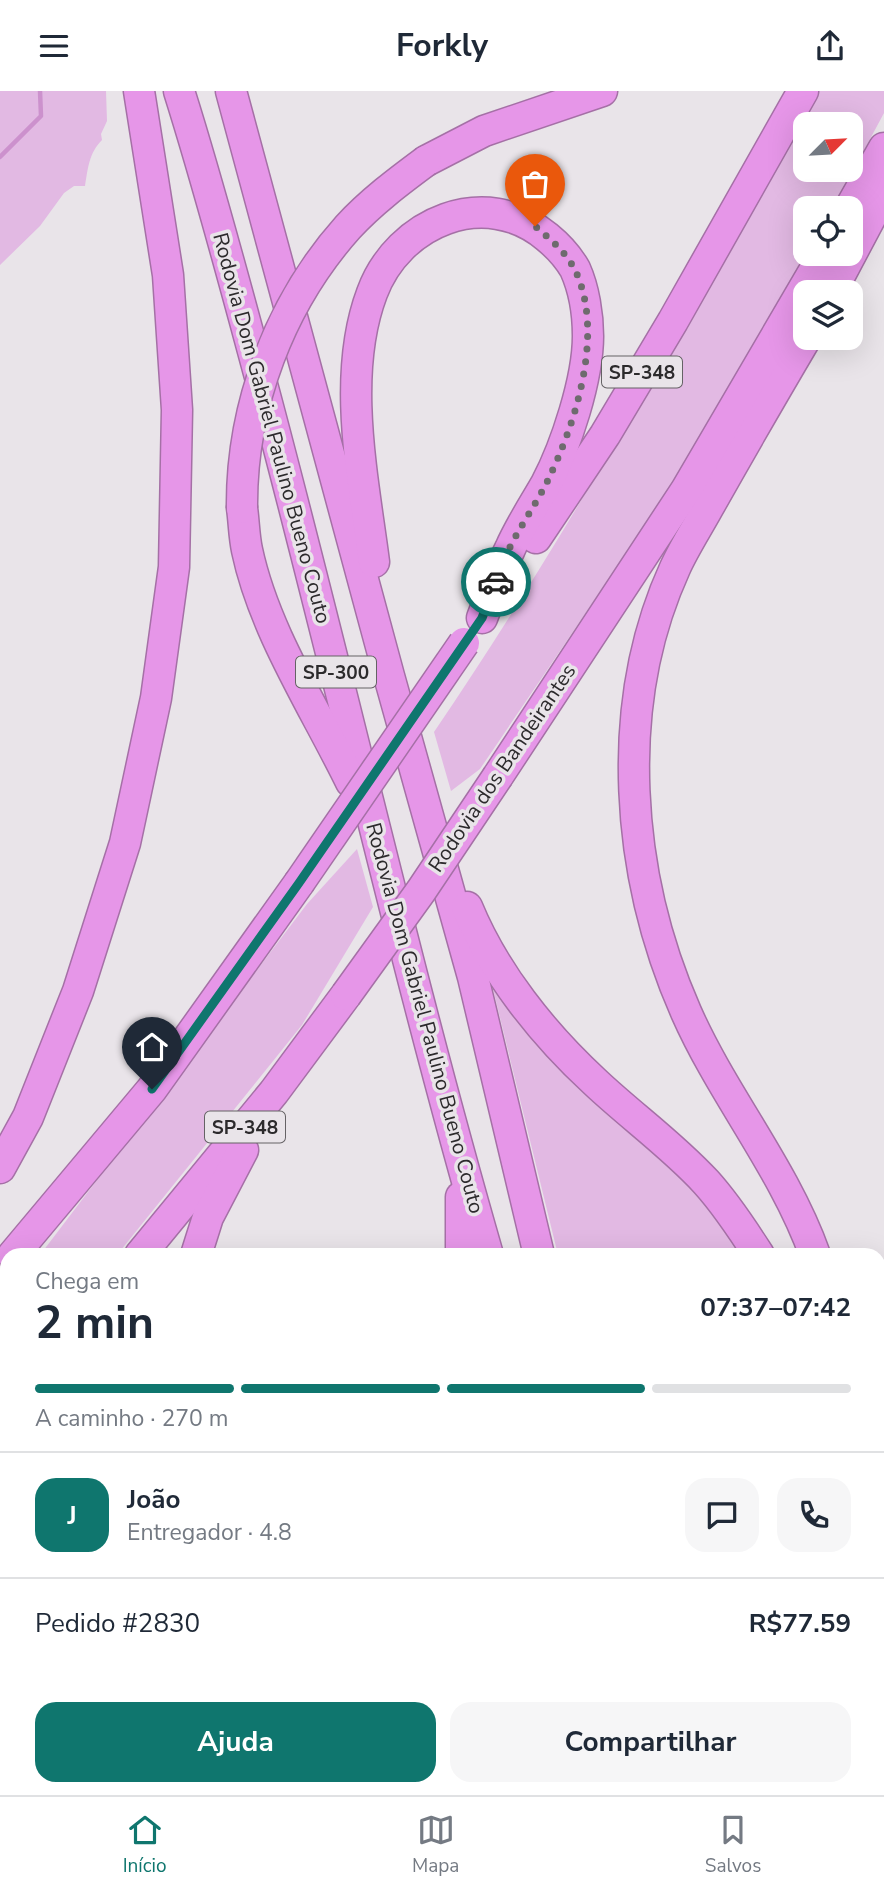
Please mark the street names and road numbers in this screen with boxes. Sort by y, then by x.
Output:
street label: Rodovia Dom Gabriel Paulino Bueno Couto [206,229,338,627]
road number: SP-348 [602,357,682,387]
road number: SP-300 [296,657,376,687]
street label: Rodovia dos Bandeirantes [422,658,582,878]
street label: Rodovia Dom Gabriel Paulino Bueno Couto [359,819,491,1217]
road number: SP-348 [205,1111,285,1143]

